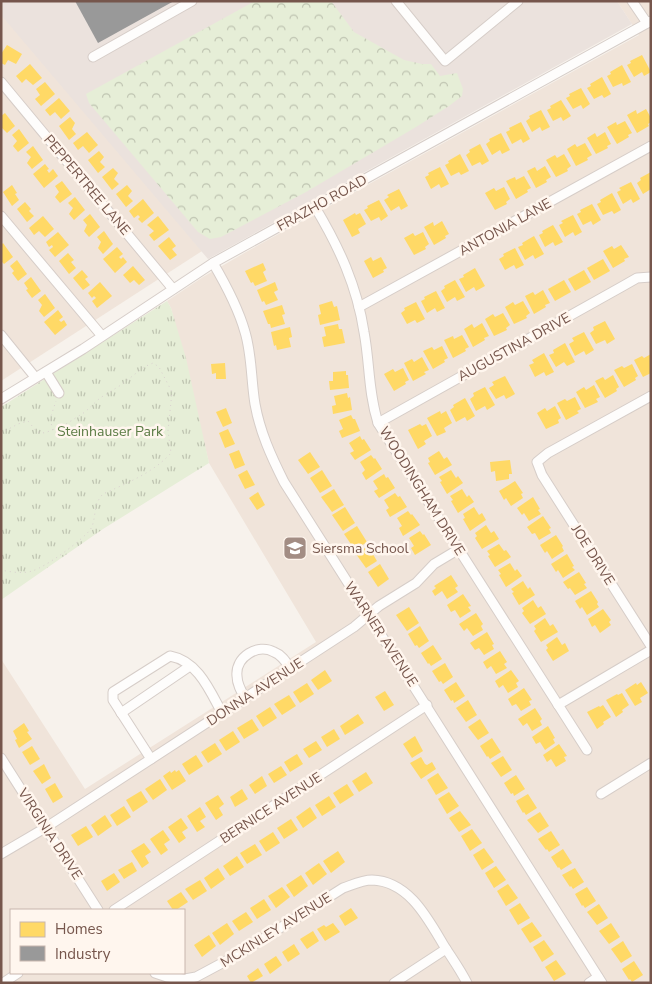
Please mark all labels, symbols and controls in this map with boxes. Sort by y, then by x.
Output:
street label: PEPPERTREE LANE [39,131,135,239]
street label: FRAZHO ROAD [273,170,371,236]
street label: ANTONIA LANE [455,194,555,260]
street label: AUGUSTINA DRIVE [454,308,574,386]
park label: Steinhauser Park [57,422,164,441]
street label: WOODINGHAM DRIVE [375,423,469,559]
street label: JOE DRIVE [566,520,619,589]
school or university icon: Siersma School [282,535,308,561]
place label: Siersma School [312,539,410,558]
street label: WARNER AVENUE [340,578,422,690]
street label: DONNA AVENUE [203,654,307,730]
street label: BERNICE AVENUE [216,768,326,848]
street label: VIRGINIA DRIVE [13,784,87,883]
street label: MCKINLEY AVENUE [217,888,335,972]
legend [10,909,185,974]
text: Homes [55,919,103,939]
text: Industry [55,944,111,964]

